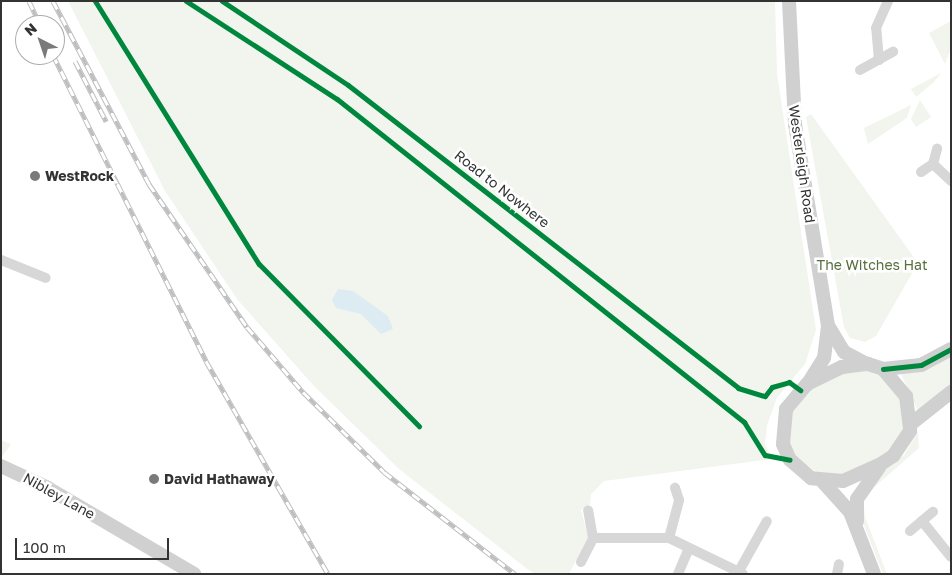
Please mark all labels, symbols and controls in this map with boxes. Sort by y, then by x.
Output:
north arrow [15,15,65,65]
text: N [21,19,40,39]
street label: Westerleigh Road [785,104,819,224]
street label: Road to Nowhere [451,147,553,231]
place label: WestRock [45,168,114,184]
marker: WestRock [29,170,41,182]
park label: The Witches Hat [817,257,927,273]
street label: Nibley Lane [20,469,98,523]
place label: David Hathaway [164,471,275,487]
marker: David Hathaway [148,473,160,485]
scale bar [18,528,171,560]
text: 100 m [23,538,66,556]

